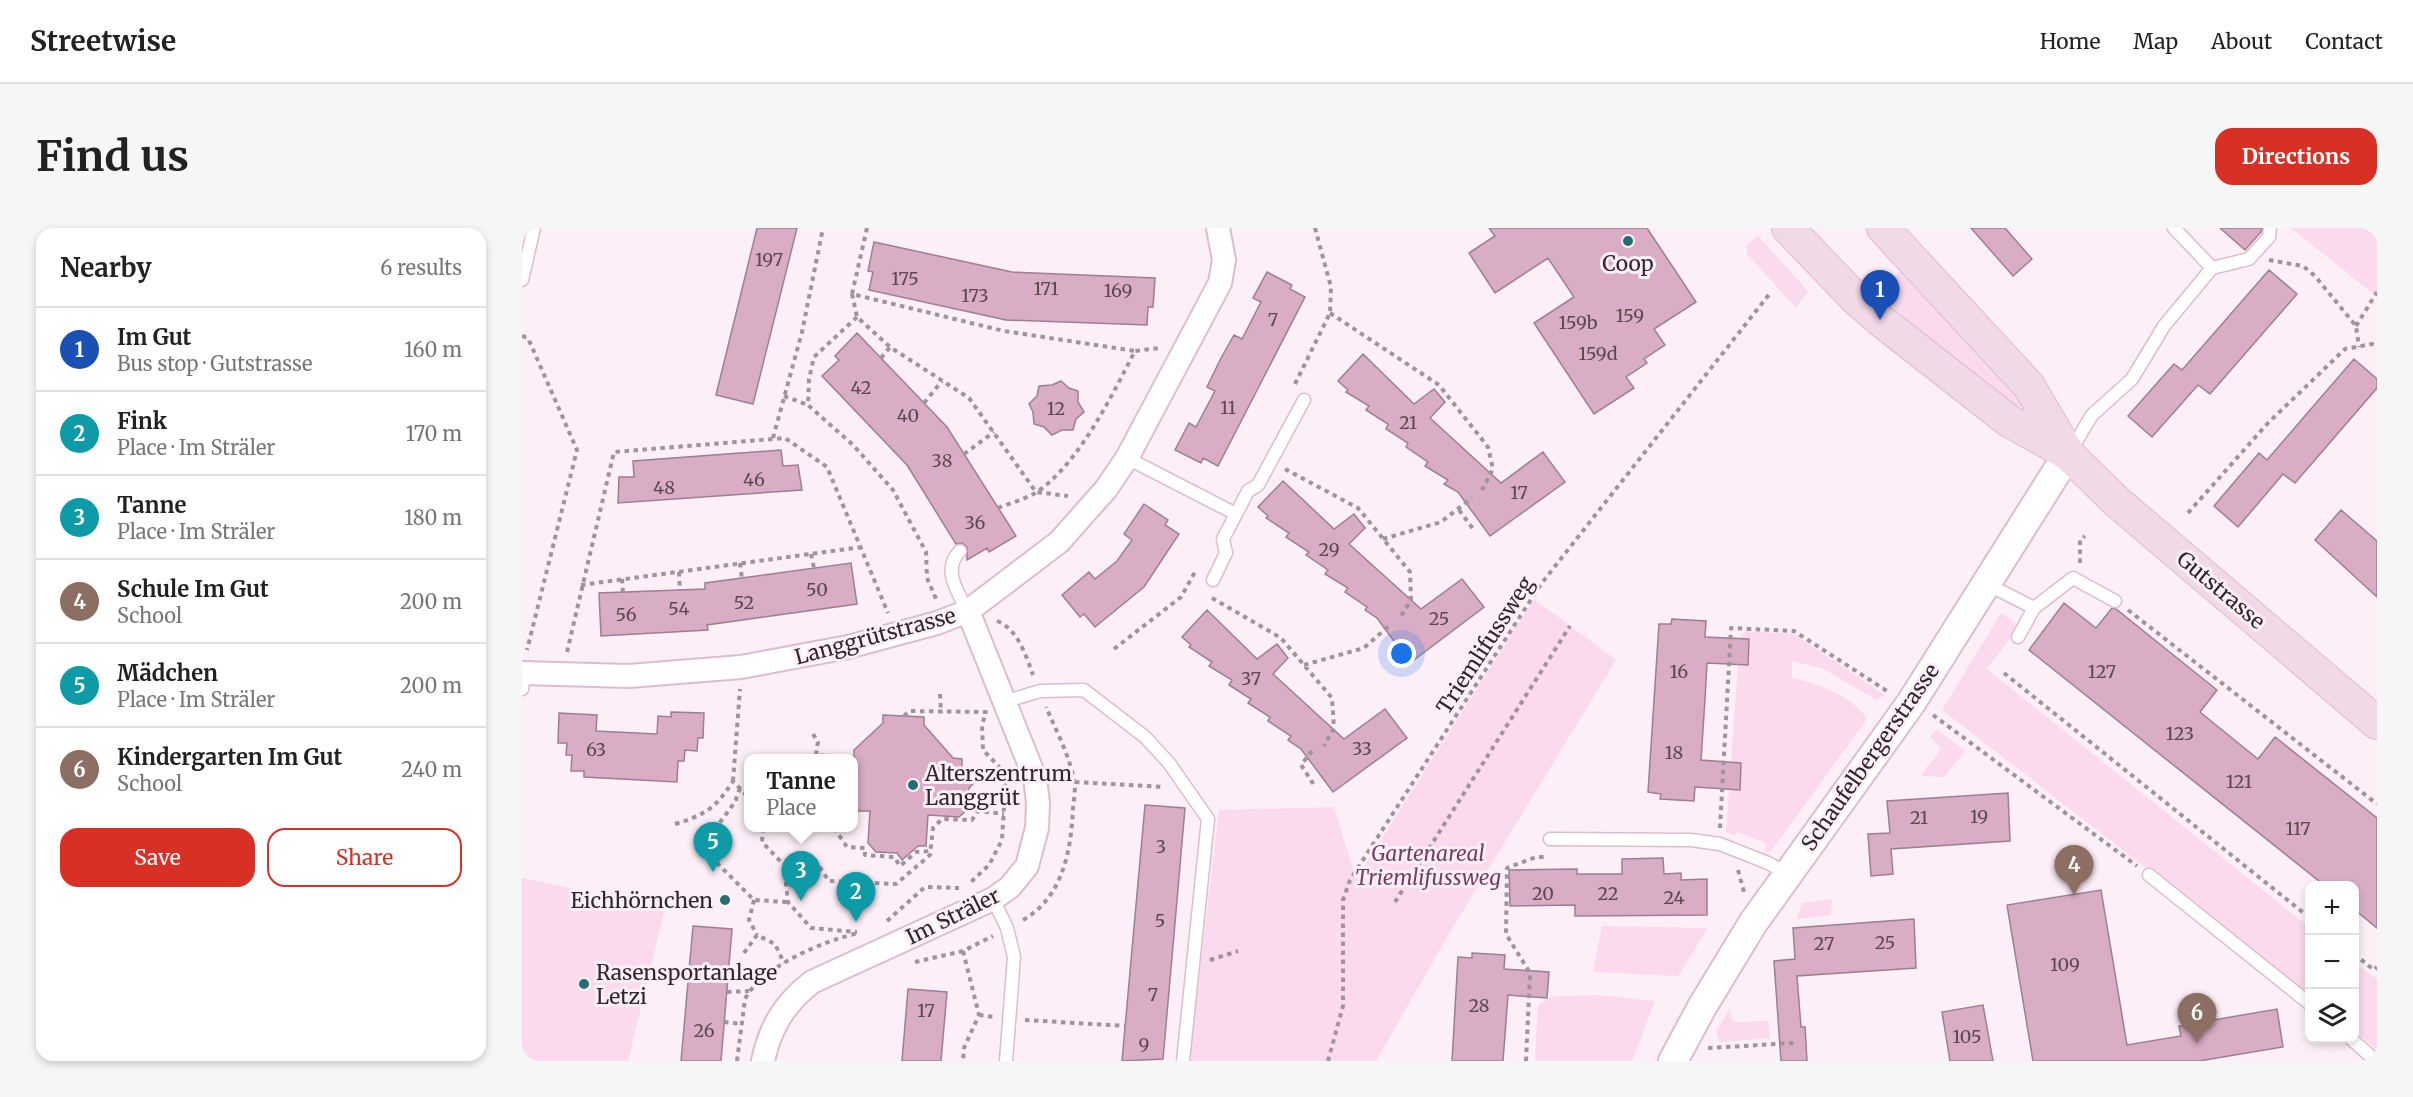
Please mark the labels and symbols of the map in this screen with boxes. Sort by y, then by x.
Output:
marker: Coop [1621,234,1635,248]
house number: 197 [755,248,783,271]
place label: Coop [1602,250,1654,277]
house number: 175 [891,267,919,290]
pin: 1 [1860,270,1900,320]
house number: 171 [1033,277,1059,300]
house number: 169 [1104,279,1132,302]
house number: 173 [961,284,989,307]
house number: 159 [1616,304,1644,327]
house number: 7 [1268,308,1278,331]
house number: 159b [1558,311,1598,334]
house number: 159d [1578,342,1618,365]
house number: 42 [851,376,871,399]
house number: 11 [1220,396,1236,419]
house number: 12 [1047,397,1065,420]
house number: 40 [897,404,919,427]
house number: 21 [1399,411,1417,434]
house number: 38 [932,449,952,472]
house number: 46 [743,468,765,491]
house number: 48 [653,476,675,499]
house number: 17 [1510,481,1528,504]
house number: 36 [965,511,986,534]
house number: 29 [1318,538,1340,561]
street label: Gutstrasse [2171,545,2271,635]
street label: Triemlifussweg [1430,571,1540,719]
house number: 50 [806,578,828,601]
house number: 52 [734,591,754,614]
house number: 54 [668,597,690,620]
street label: Langgrütstrasse [791,601,959,670]
house number: 56 [615,603,637,626]
house number: 25 [1429,607,1449,630]
your location [1387,639,1416,668]
street label: Schaufelbergerstrasse [1795,658,1945,856]
house number: 16 [1670,660,1688,683]
house number: 127 [2088,660,2116,683]
house number: 37 [1241,667,1261,690]
house number: 123 [2166,722,2194,745]
house number: 33 [1352,737,1372,760]
house number: 63 [586,738,606,761]
house number: 18 [1665,741,1683,764]
place label: Alterszentrum Langgrüt [924,760,1072,811]
house number: 121 [2226,770,2252,793]
marker: Alterszentrum Langgrüt [906,778,920,792]
house number: 19 [1970,805,1988,828]
house number: 21 [1910,806,1928,829]
house number: 117 [2286,817,2310,840]
pin: 5 [694,822,732,872]
house number: 3 [1156,835,1166,858]
park label: Gartenareal Triemlifussweg [1355,840,1501,891]
pin: 4 [2054,846,2094,895]
pin: 3 [782,852,820,901]
pin: 2 [836,872,876,922]
street label: Im Sträler [901,882,1005,950]
house number: 20 [1532,882,1554,905]
house number: 22 [1597,882,1619,905]
house number: 24 [1663,886,1685,909]
place label: Eichhörnchen [570,887,713,914]
marker: Eichhörnchen [718,893,732,907]
house number: 5 [1155,909,1165,932]
house number: 25 [1875,931,1895,954]
house number: 27 [1814,932,1834,955]
house number: 109 [2050,953,2080,976]
place label: Rasensportanlage Letzi [596,959,777,1010]
marker: Rasensportanlage Letzi [577,977,591,991]
house number: 7 [1148,983,1158,1006]
house number: 28 [1468,994,1490,1017]
pin: 6 [2178,994,2216,1043]
house number: 17 [917,999,935,1022]
house number: 26 [693,1019,715,1042]
house number: 105 [1952,1025,1982,1048]
house number: 9 [1139,1033,1149,1056]

